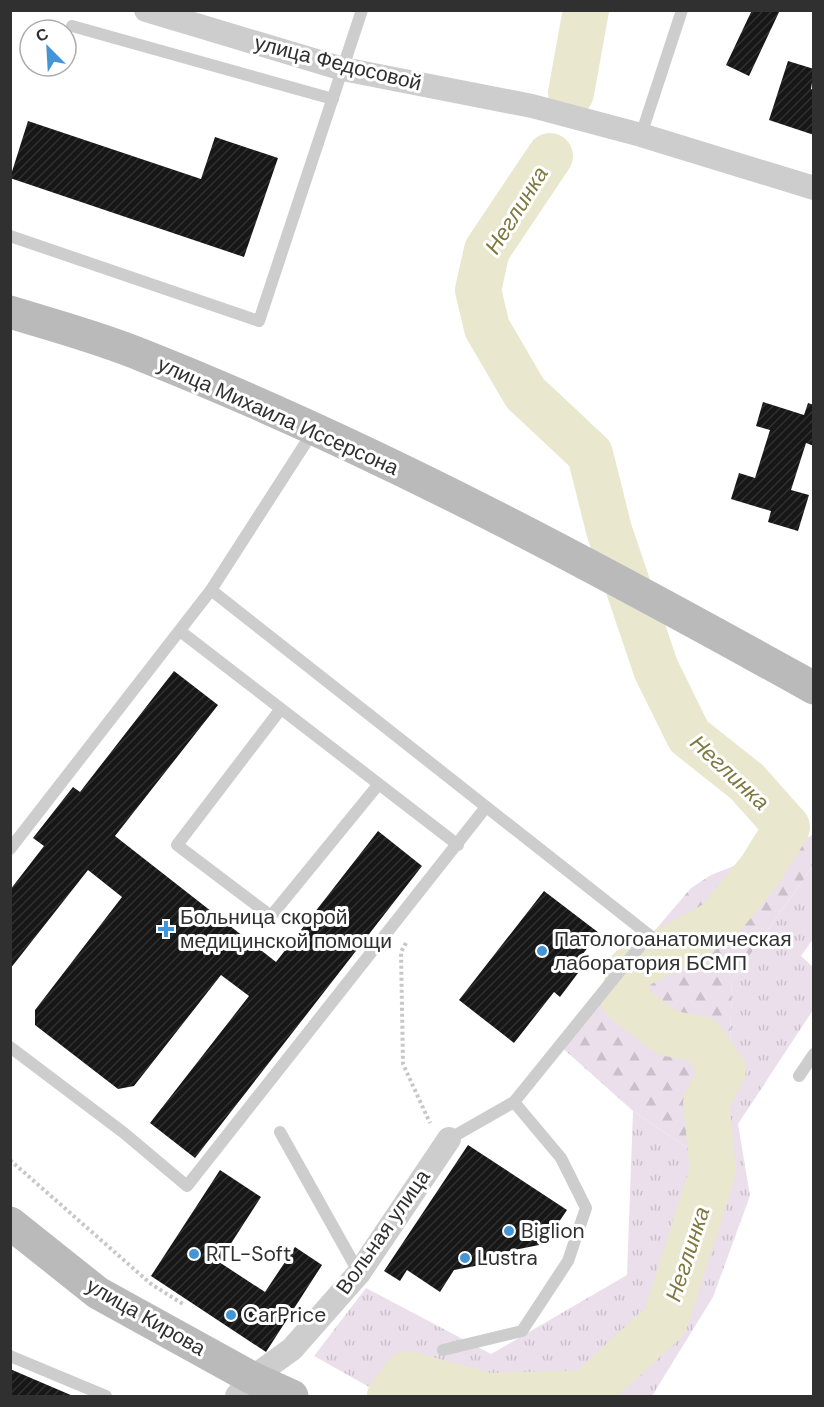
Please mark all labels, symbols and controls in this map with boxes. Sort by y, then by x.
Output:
north arrow [18,18,78,78]
text: С [33,23,52,47]
street label: улица Федосовой [252,29,424,97]
water label: Неглинка [478,161,555,260]
street label: улица Михаила Иссерсона [153,350,403,482]
water label: Неглинка [684,728,775,816]
place label: Больница скорой медицинской помощи [180,903,392,955]
marker: Больница скорой медицинской помощи [157,920,175,938]
place label: Патологоанатомическая лаборатория БСМП [554,925,792,977]
marker: Патологоанатомическая лаборатория БСМП [535,944,549,958]
street label: Вольная улица [330,1164,437,1300]
water label: Неглинка [659,1203,716,1305]
place label: Biglion [521,1217,585,1245]
marker: Biglion [502,1224,516,1238]
place label: RTL-Soft [206,1240,291,1268]
place label: Lustra [477,1244,538,1272]
marker: RTL-Soft [187,1247,201,1261]
marker: Lustra [458,1251,472,1265]
street label: улица Кирова [81,1272,211,1363]
place label: CarPrice [243,1301,326,1329]
marker: CarPrice [224,1308,238,1322]

